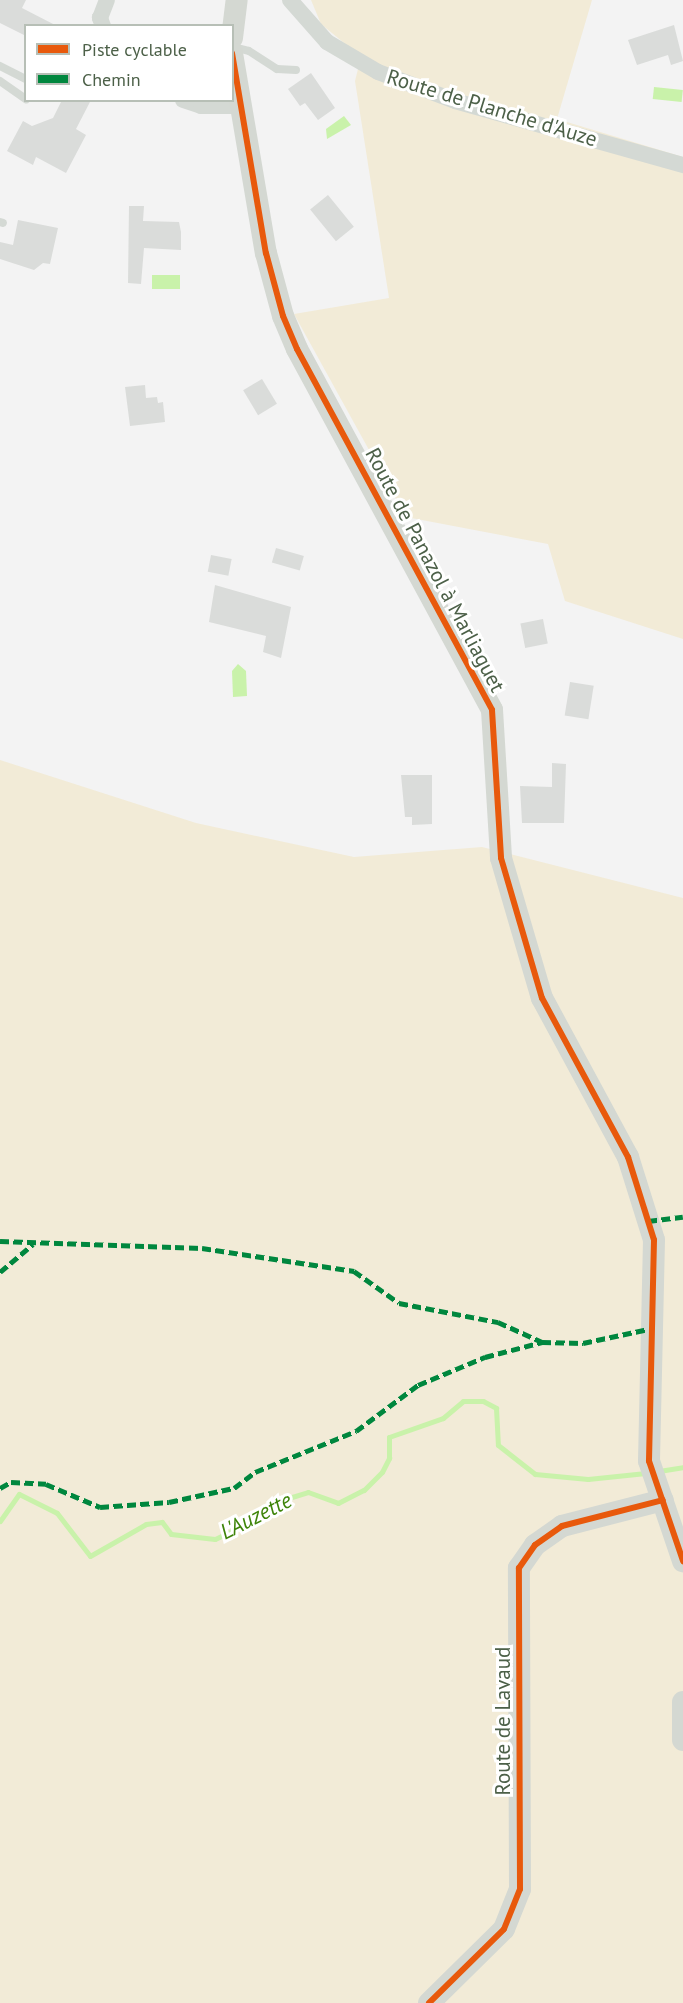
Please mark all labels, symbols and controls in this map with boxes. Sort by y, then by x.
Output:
legend [24,24,234,102]
text: Piste cyclable [82,38,187,61]
street label: Route de Planche d'Auze [384,64,600,152]
text: Chemin [82,68,141,91]
street label: Route de Panazol à Marliaguet [360,444,510,696]
water label: L'Auzette [216,1487,296,1545]
street label: Route de Lavaud [490,1647,516,1795]

